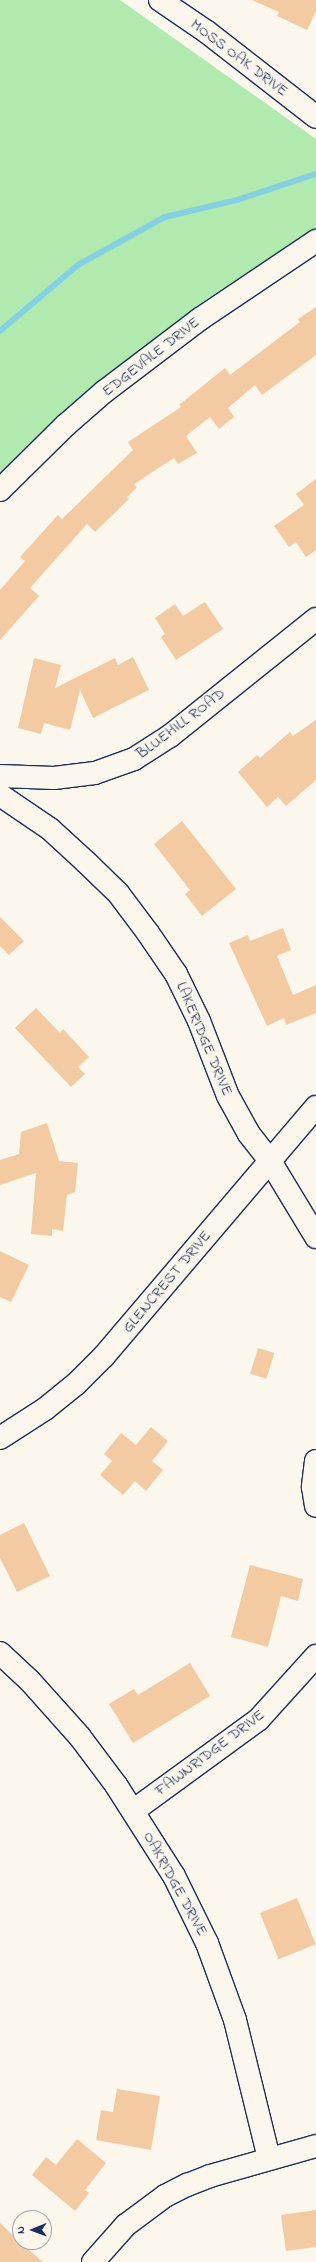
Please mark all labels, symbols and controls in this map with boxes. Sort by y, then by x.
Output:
street label: MOSS OAK DRIVE [186,15,292,101]
street label: EDGEVALE DRIVE [98,313,204,401]
street label: BLUEHILL ROAD [133,684,229,764]
street label: LAKERIDGE DRIVE [171,979,237,1099]
street label: GLENCREST DRIVE [119,1227,215,1337]
street label: FAWNRIDGE DRIVE [151,1706,269,1800]
street label: OAKRIDGE DRIVE [138,1828,212,1940]
north arrow [12,2210,52,2250]
text: N [13,2226,29,2234]

